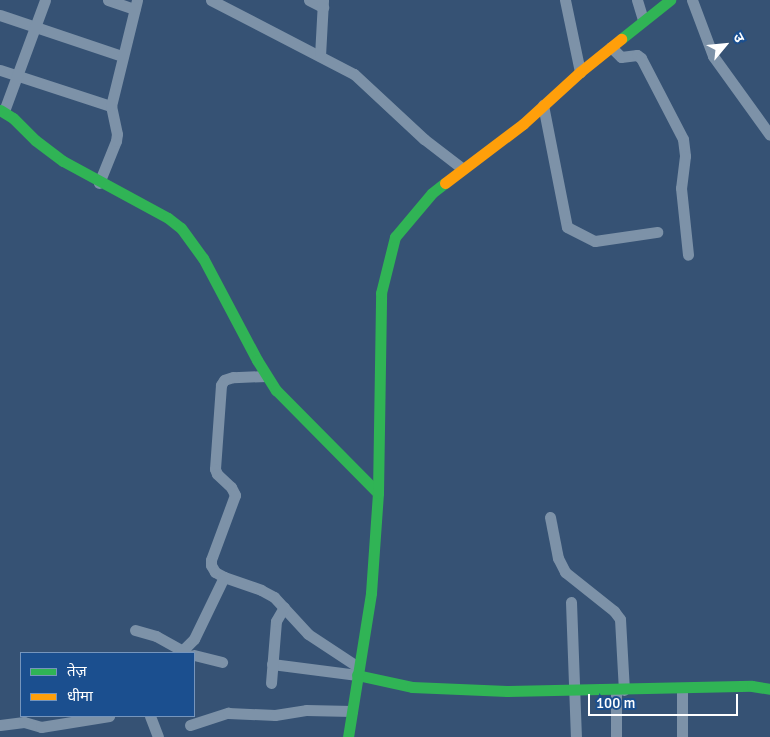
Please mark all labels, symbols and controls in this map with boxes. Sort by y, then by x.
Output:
north arrow [700,20,750,70]
text: उ [729,30,748,45]
legend [20,652,195,717]
text: तेज़ [67,662,87,680]
scale bar [590,684,740,716]
text: धीमा [67,687,93,705]
text: 100 m [596,694,636,712]

